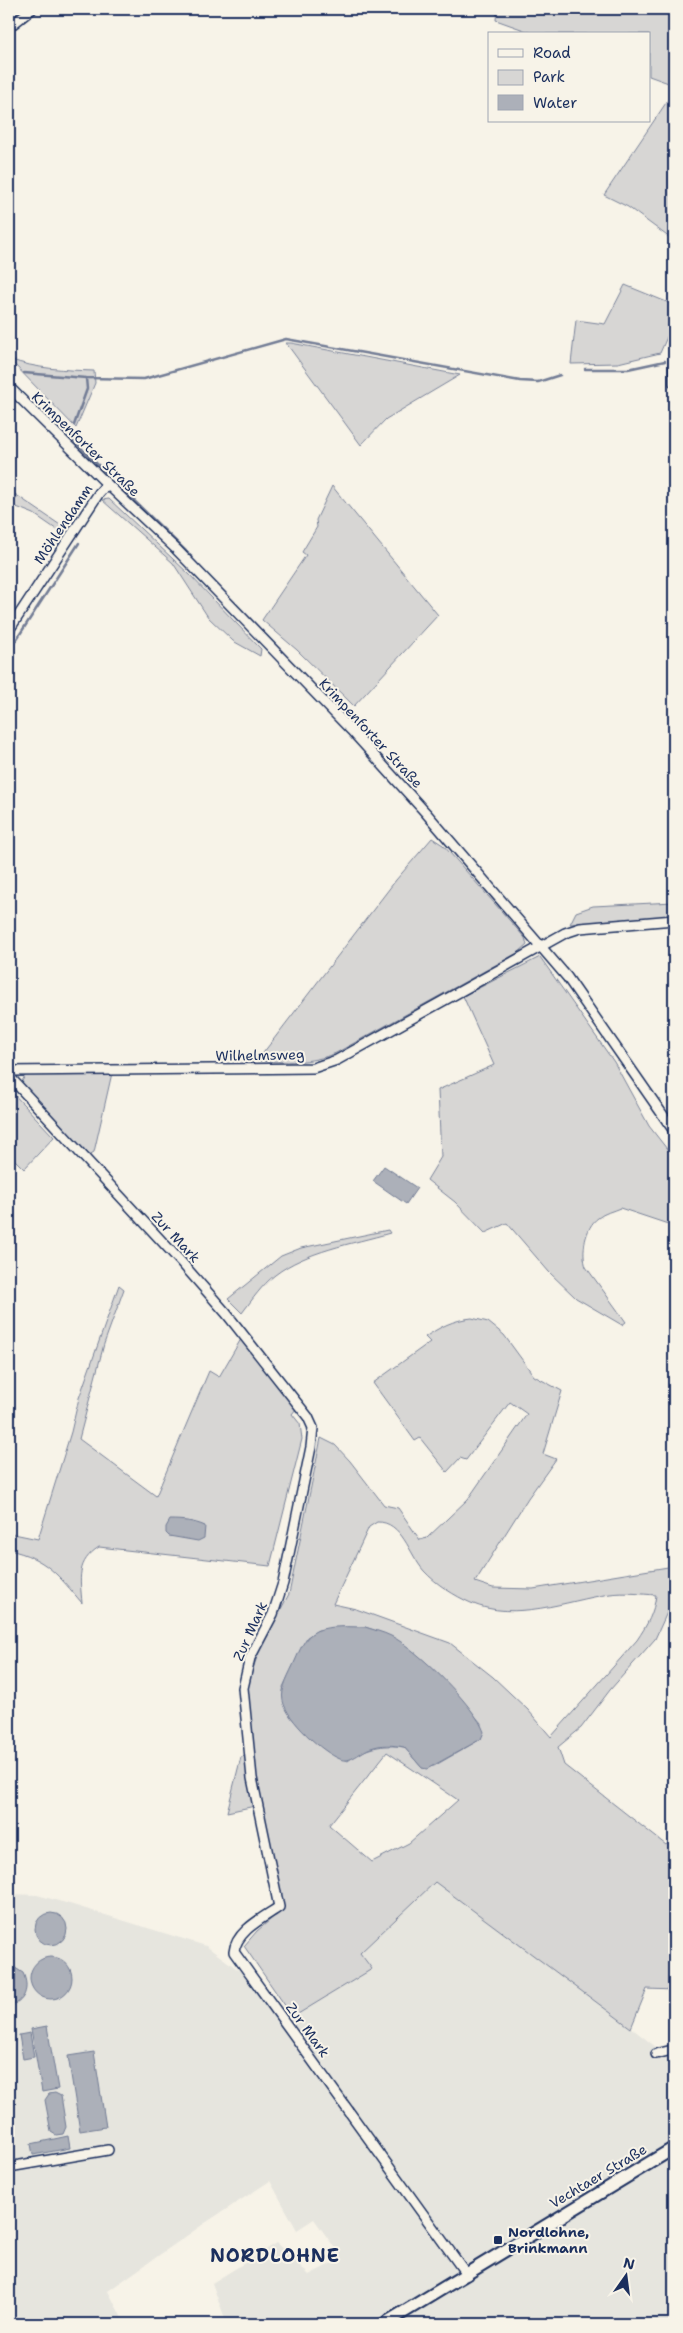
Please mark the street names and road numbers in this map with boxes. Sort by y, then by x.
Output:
street label: Krimpenforter Straße [28,388,144,500]
street label: Möhlendamm [30,481,96,567]
street label: Krimpenforter Straße [315,674,427,792]
street label: Wilhelmsweg [215,1045,305,1065]
street label: Zur Mark [148,1208,204,1266]
street label: Zur Mark [229,1598,271,1664]
street label: Zur Mark [282,1999,334,2061]
street label: Vechtaer Straße [546,2140,650,2212]

